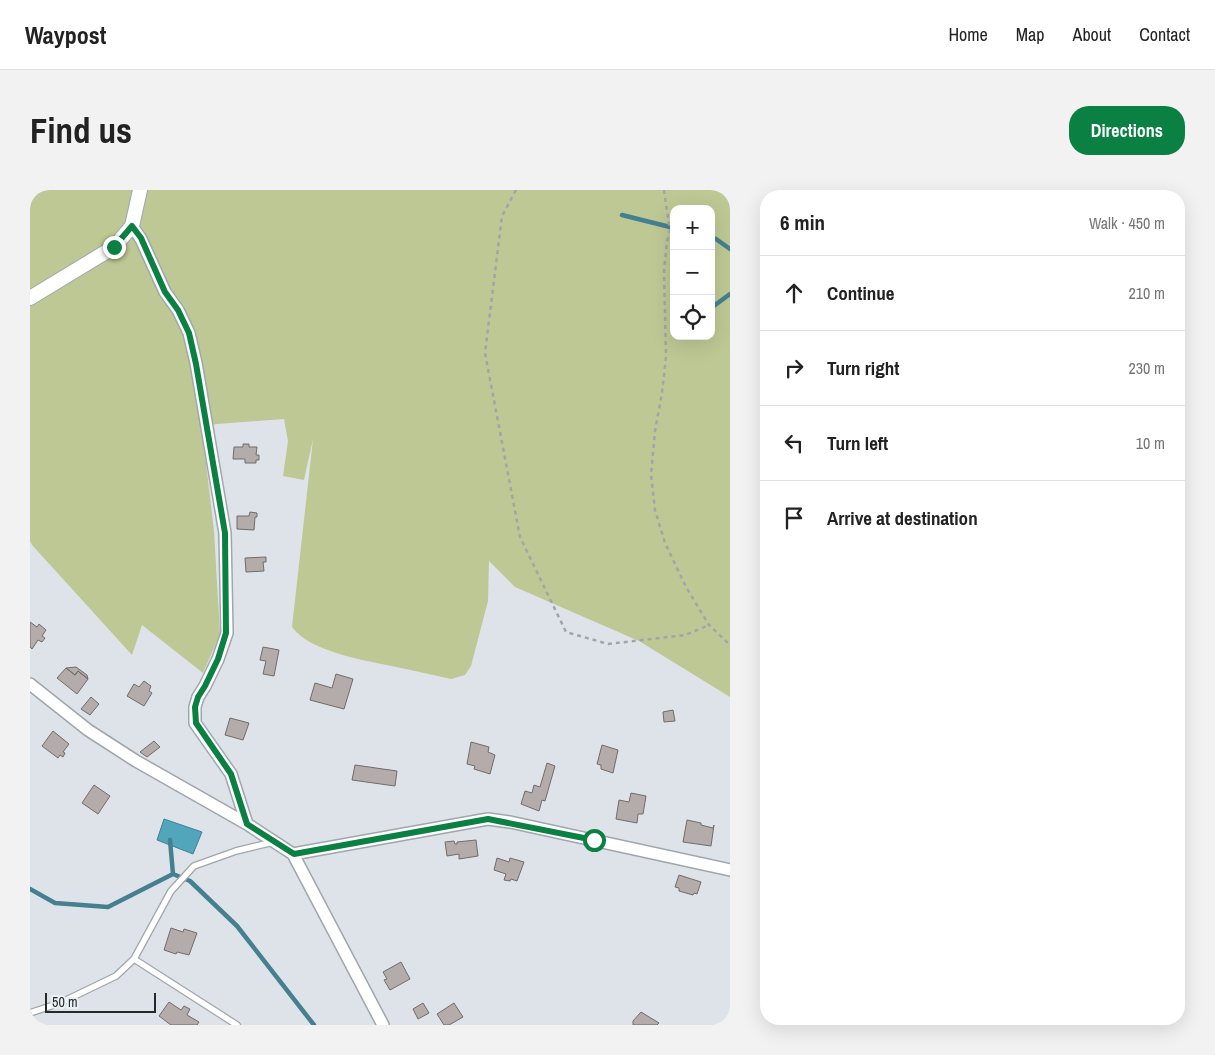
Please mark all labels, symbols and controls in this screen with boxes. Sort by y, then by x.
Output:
text: Waypost [25,19,106,51]
text: Home [948,22,988,47]
text: Map [1016,22,1045,47]
text: About [1073,22,1111,47]
text: Contact [1139,22,1190,47]
button: Directions [1069,106,1185,155]
text: Find us [30,107,132,154]
map controls [670,205,715,340]
button: + [670,205,715,250]
text: 6 min [780,208,825,237]
text: Walk · 450 m [1089,212,1165,234]
route end [103,236,126,259]
button: − [670,250,715,295]
icon: ahead [780,279,808,307]
text: Continue [827,280,895,306]
text: 210 m [1129,282,1165,304]
button: locate [670,295,715,340]
icon: right [780,354,808,382]
text: Turn right [827,355,899,381]
text: 230 m [1129,357,1165,379]
icon: left [780,429,808,457]
text: Turn left [827,430,888,456]
text: 10 m [1136,432,1165,454]
icon: arrive [780,504,808,532]
text: Arrive at destination [827,505,978,531]
route start [583,829,606,852]
scale bar [45,990,156,1013]
text: 50 m [52,993,78,1011]

